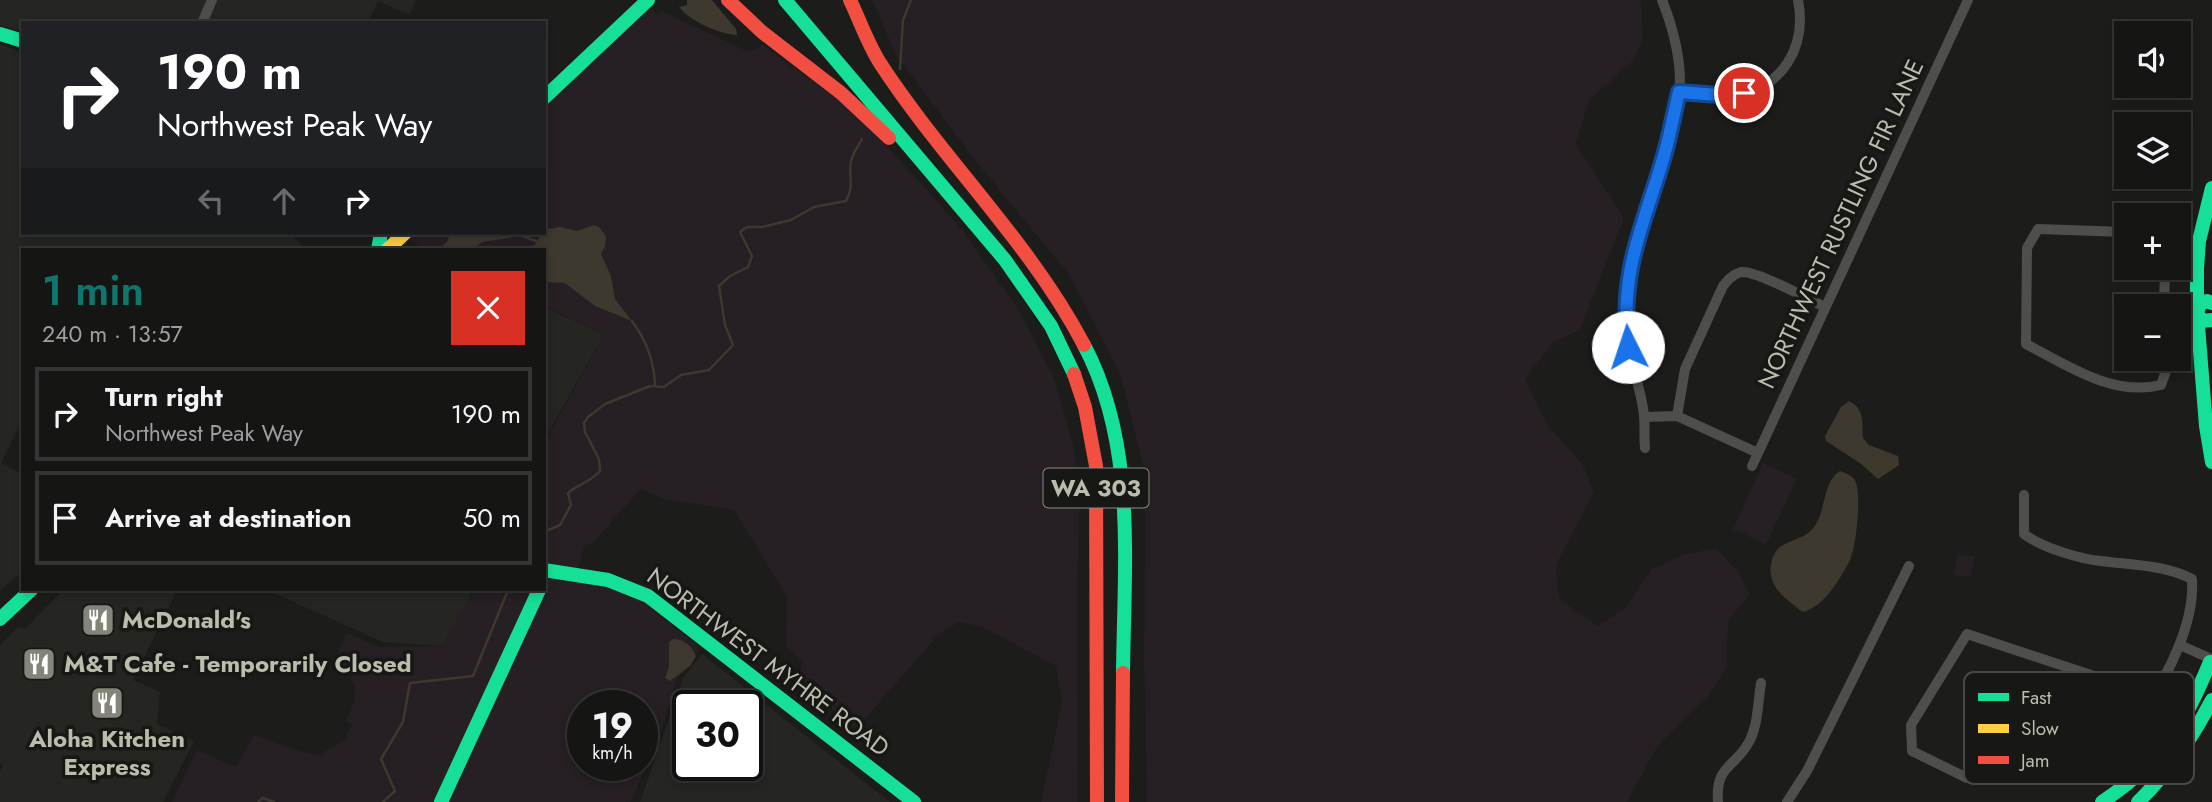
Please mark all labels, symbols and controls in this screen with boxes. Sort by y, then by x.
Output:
map controls [2114,21,2191,371]
button: sound [2114,21,2191,98]
text: 190 m [157,37,302,107]
icon: right [42,49,133,140]
street label: NORTHWEST RUSTLING FIR LANE [1749,54,1932,394]
pin [1714,63,1774,123]
icon: arrive [1725,74,1763,112]
text: Northwest Peak Way [157,102,432,148]
button: layers [2114,112,2191,189]
icon: left [192,182,230,220]
icon: ahead [265,182,303,220]
icon: right [338,182,376,220]
button: + [2114,203,2191,280]
text: 1 min [42,260,144,321]
button: close [451,271,525,345]
button: − [2114,294,2191,371]
position arrow [1591,310,1665,384]
text: 240 m · 13:57 [42,317,183,351]
text: Turn right [105,378,223,416]
icon: right [46,395,84,433]
text: 190 m [451,395,521,433]
text: Northwest Peak Way [105,416,303,450]
road number: WA 303 [1044,468,1148,508]
icon: arrive [46,499,84,537]
text: Arrive at destination [105,499,352,537]
text: 50 m [463,499,521,537]
street label: NORTHWEST MYHRE ROAD [640,559,897,765]
restaurant icon: McDonald's [79,601,117,639]
place label: McDonald's [122,602,251,637]
restaurant icon: M&T Cafe - Temporarily Closed [20,645,58,683]
place label: M&T Cafe - Temporarily Closed [64,646,412,681]
legend [1964,672,2194,784]
restaurant icon: Aloha Kitchen Express [88,684,126,722]
text: Fast [2021,684,2052,711]
speed limit sign: 30 [672,690,763,781]
text: 19 [592,701,633,751]
text: Slow [2021,715,2059,742]
place label: Aloha Kitchen Express [28,721,185,784]
text: km/h [592,740,633,766]
text: Jam [2018,747,2050,774]

